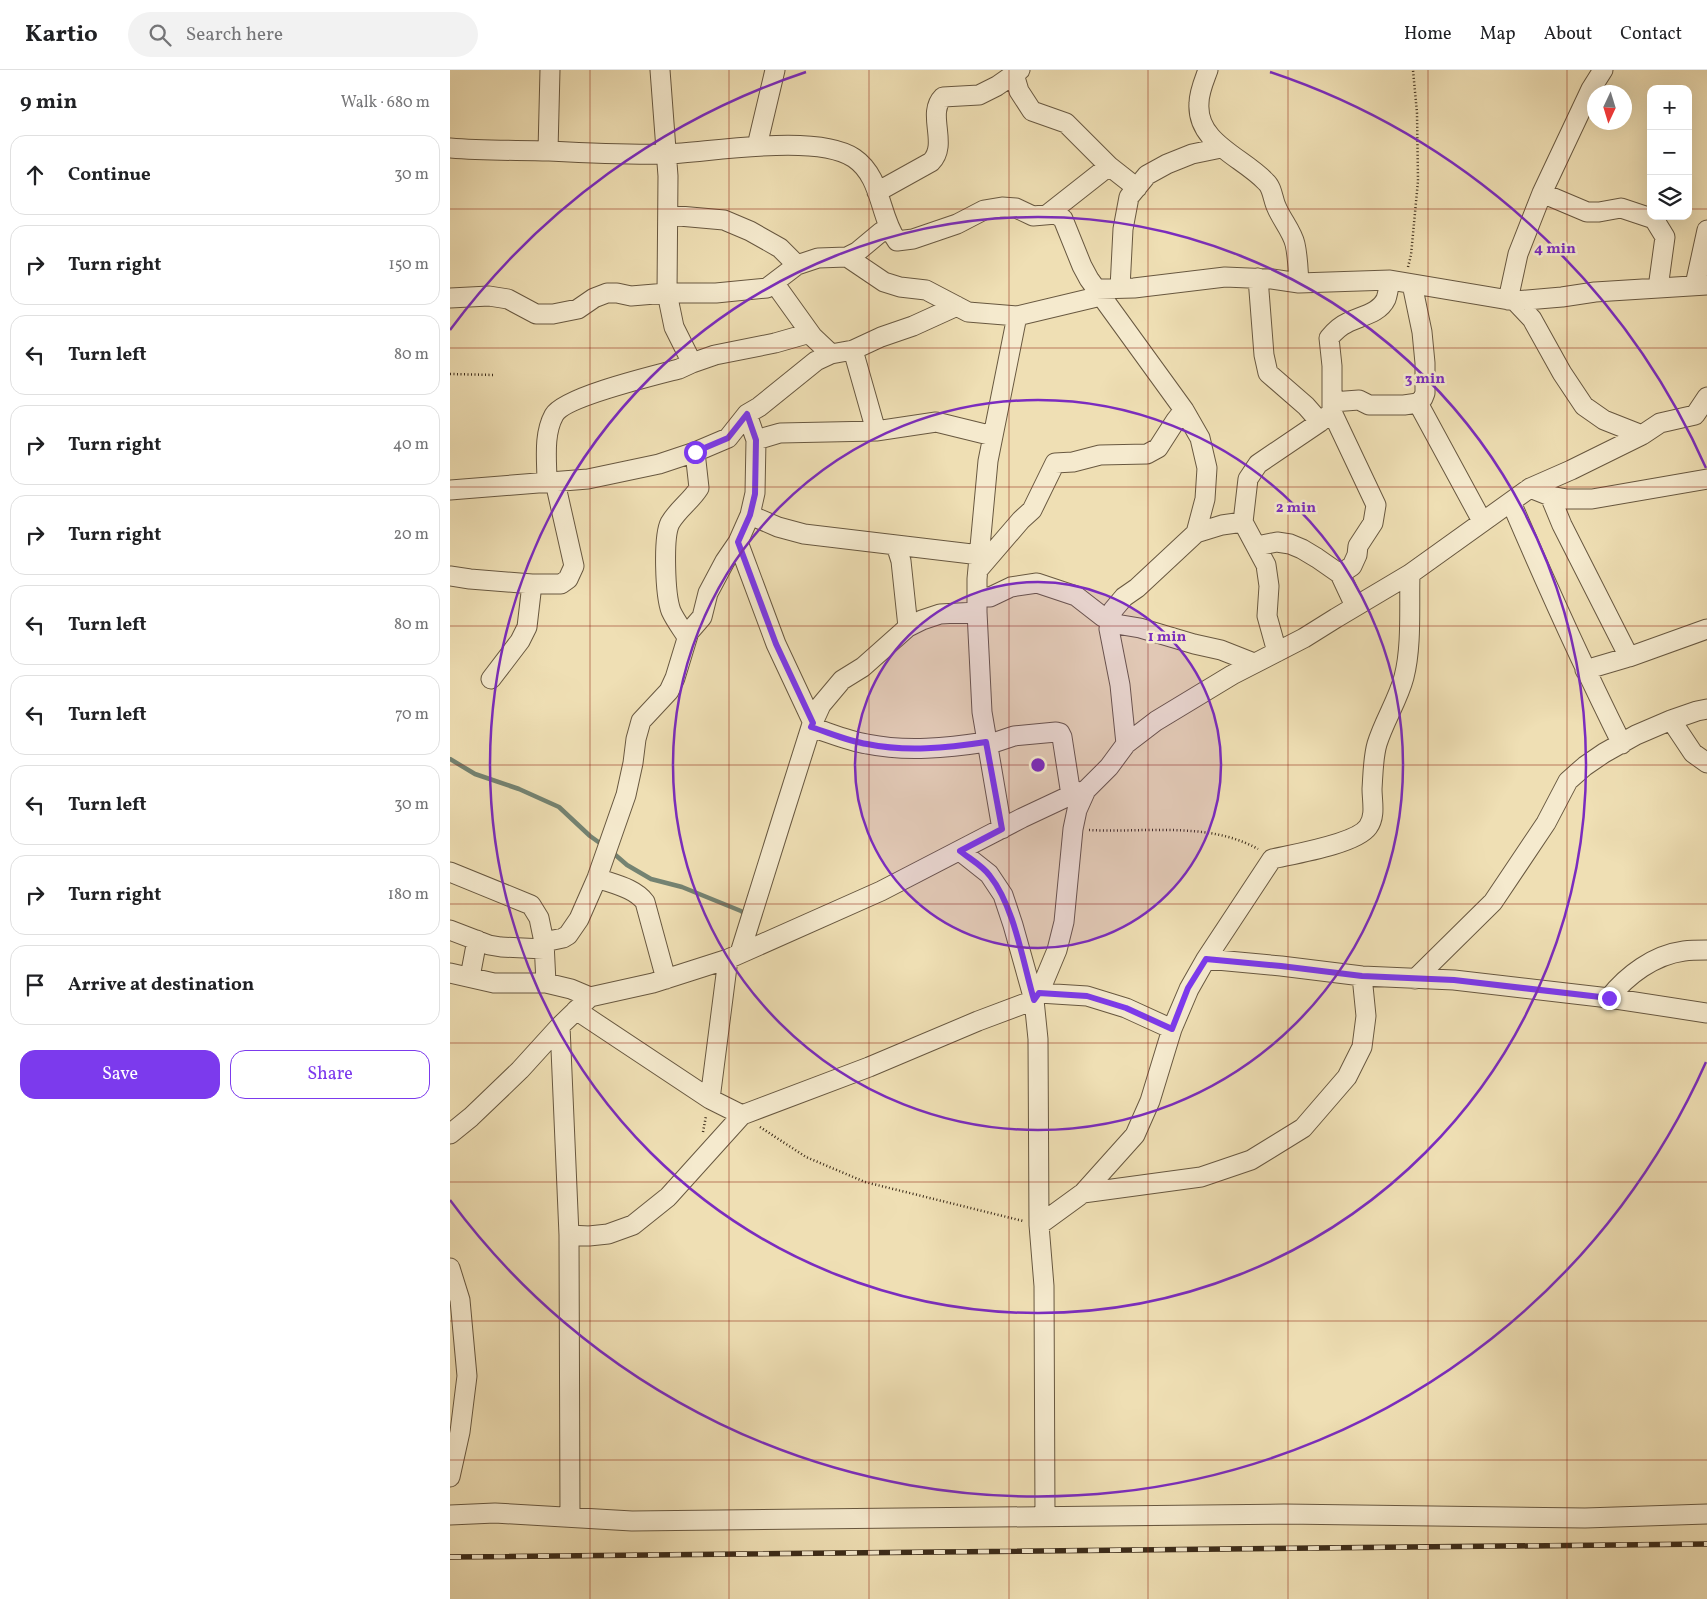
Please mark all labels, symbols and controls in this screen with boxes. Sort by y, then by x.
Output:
search box [128,12,478,57]
text: Kartio [25,18,98,52]
icon: search [146,21,174,49]
text: Search here [186,22,283,48]
text: Home [1404,22,1452,47]
text: Map [1480,22,1516,47]
text: About [1544,22,1592,47]
text: Contact [1620,22,1682,47]
north arrow [1587,85,1632,130]
map controls [1647,85,1692,220]
button: + [1647,85,1692,130]
text: 9 min [20,88,77,117]
text: Walk · 680 m [341,92,430,114]
button: − [1647,130,1692,175]
icon: ahead [21,161,49,189]
text: Continue [68,162,151,188]
text: 30 m [394,164,429,186]
button: layers [1647,175,1692,220]
text: 4 min [1534,239,1576,260]
icon: right [21,251,49,279]
text: Turn right [68,252,161,278]
text: 150 m [388,254,429,276]
icon: left [21,341,49,369]
text: Turn left [68,342,147,368]
text: 80 m [394,344,429,366]
text: 3 min [1405,369,1445,390]
icon: right [21,431,49,459]
text: Turn right [68,432,161,458]
text: 40 m [393,434,429,456]
route start [684,441,707,464]
text: 2 min [1276,498,1316,519]
icon: right [21,521,49,549]
text: Turn right [68,522,161,548]
text: 20 m [394,524,429,546]
icon: left [21,611,49,639]
text: Turn left [68,612,147,638]
text: 80 m [394,614,429,636]
text: 1 min [1148,627,1186,648]
icon: left [21,701,49,729]
text: Turn left [68,702,147,728]
text: 70 m [395,704,429,726]
centre of rings [1029,756,1047,774]
icon: left [21,791,49,819]
text: Turn left [68,792,147,818]
text: 30 m [394,794,429,816]
icon: right [21,881,49,909]
text: Turn right [68,882,161,908]
text: 180 m [388,884,429,906]
icon: arrive [21,971,49,999]
text: Arrive at destination [68,972,254,998]
route end [1598,987,1621,1010]
button: Save [20,1050,220,1099]
button: Share [230,1050,430,1099]

